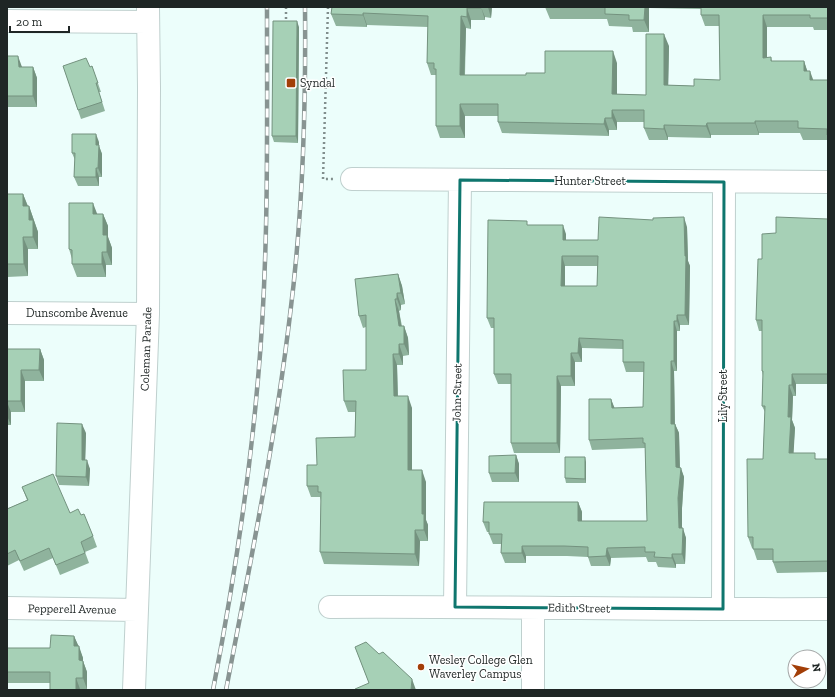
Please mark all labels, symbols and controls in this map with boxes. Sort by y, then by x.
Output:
scale bar [10,8,69,34]
text: 20 m [16,15,43,29]
place label: Syndal [300,76,335,90]
marker: Syndal [285,77,297,89]
street label: Hunter Street [554,174,626,188]
street label: Dunscombe Avenue [26,306,128,320]
street label: Coleman Parade [138,306,154,391]
street label: John Street [449,363,465,423]
street label: Lily Street [716,369,730,423]
street label: Edith Street [548,600,611,616]
street label: Pepperell Avenue [28,601,117,617]
north arrow [787,649,827,689]
place label: Wesley College Glen Waverley Campus [429,653,533,681]
marker: Wesley College Glen Waverley Campus [416,662,426,672]
text: N [809,663,824,673]

